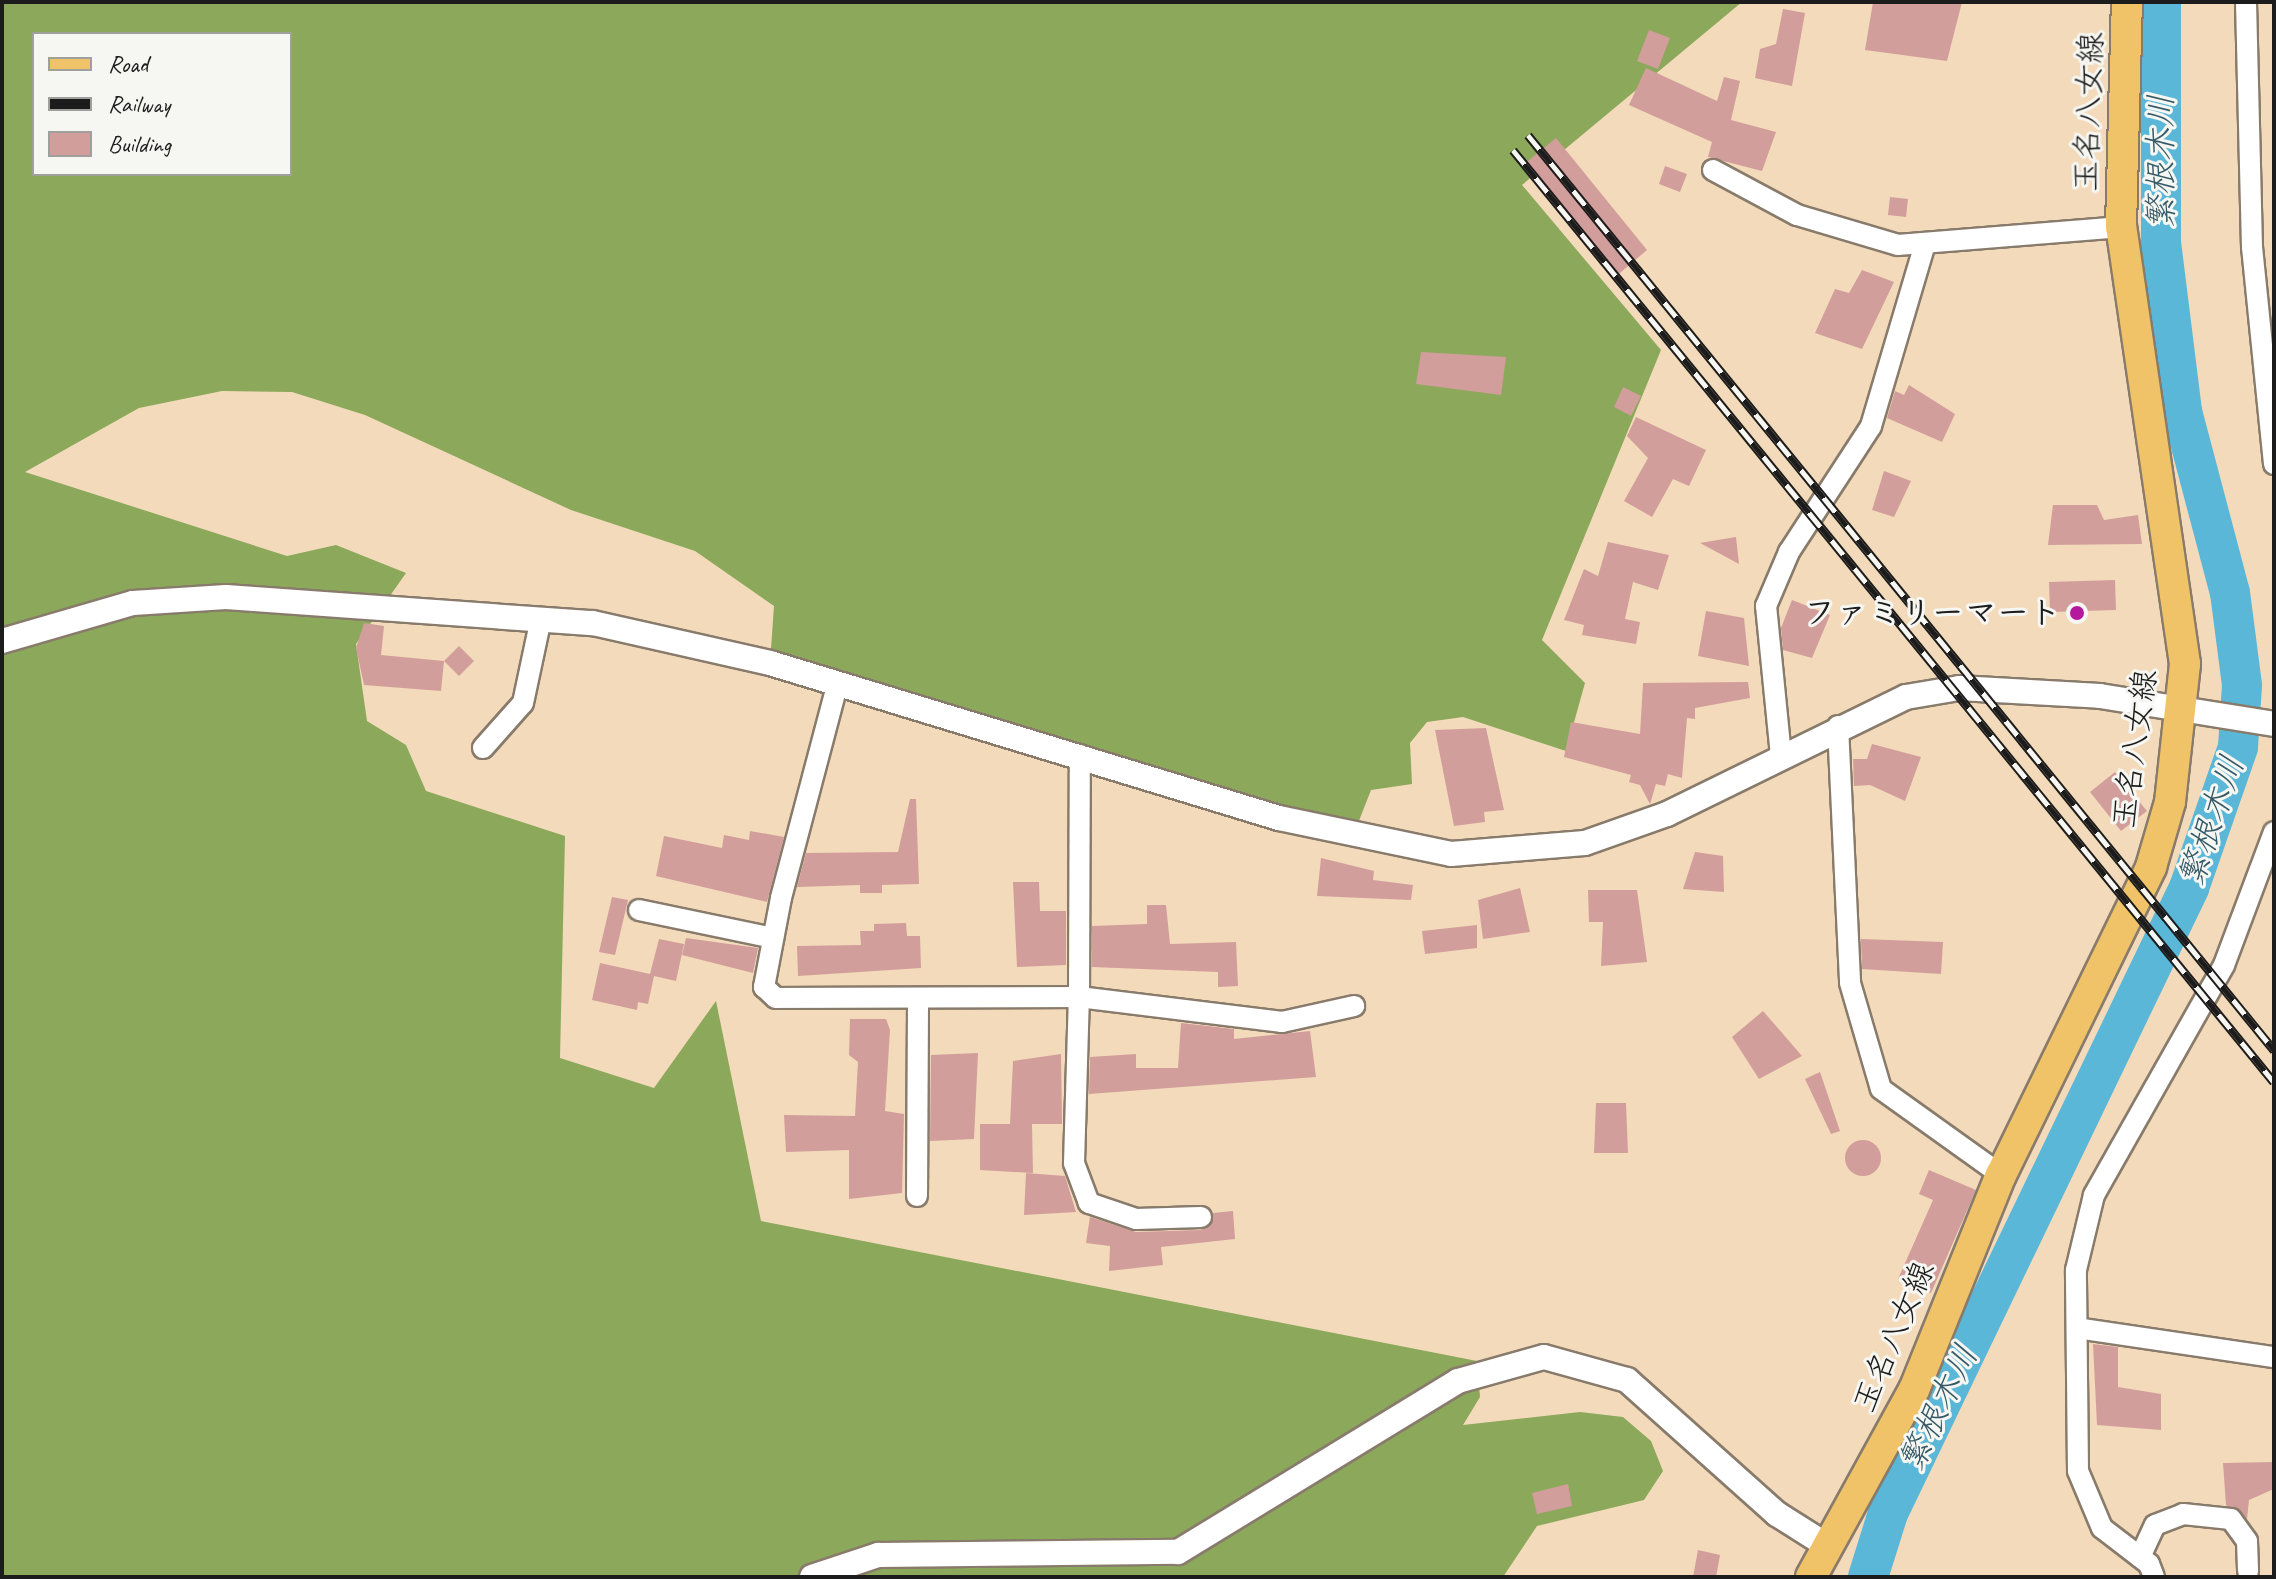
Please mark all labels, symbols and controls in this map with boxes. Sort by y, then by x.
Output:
street label: 玉名八女線 [2067,31,2111,193]
legend [32,32,292,176]
text: Road [108,49,148,79]
text: Railway [108,89,170,119]
water label: 繁根木川 [2141,94,2181,230]
text: Building [108,129,171,159]
place label: ファミリーマート [1805,594,2061,632]
marker: ファミリーマート [2068,604,2086,622]
street label: 玉名八女線 [2105,667,2165,831]
water label: 繁根木川 [2170,750,2252,892]
street label: 玉名八女線 [1845,1256,1943,1418]
water label: 繁根木川 [1890,1338,1986,1478]

